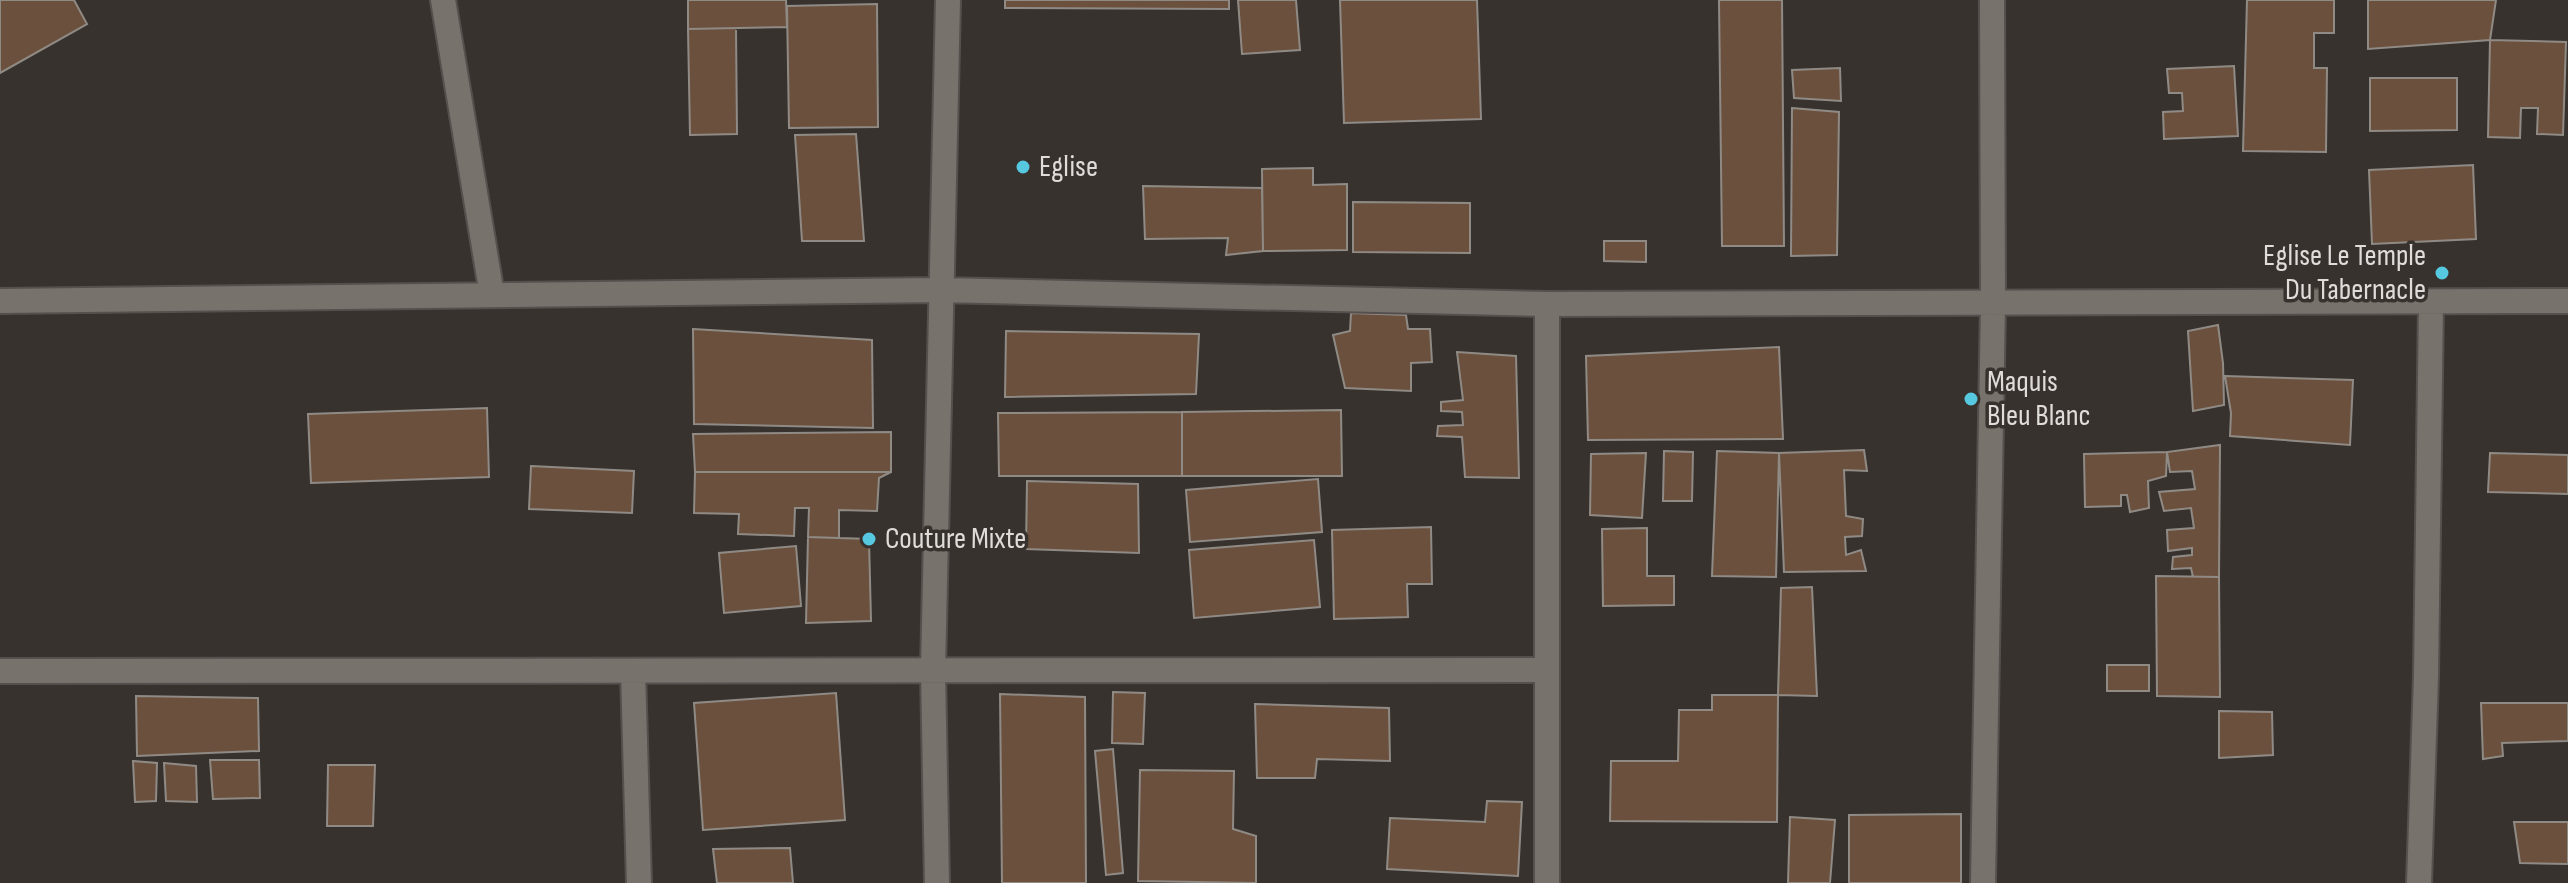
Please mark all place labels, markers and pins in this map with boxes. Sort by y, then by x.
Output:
place label: Eglise [1039,149,1098,185]
marker: Eglise [1014,158,1032,176]
place label: Eglise Le Temple Du Tabernacle [2263,238,2426,308]
marker: Eglise Le Temple Du Tabernacle [2433,264,2451,282]
place label: Maquis Bleu Blanc [1987,364,2091,434]
marker: Maquis Bleu Blanc [1962,390,1980,408]
place label: Couture Mixte [885,521,1026,557]
marker: Couture Mixte [860,530,878,548]

